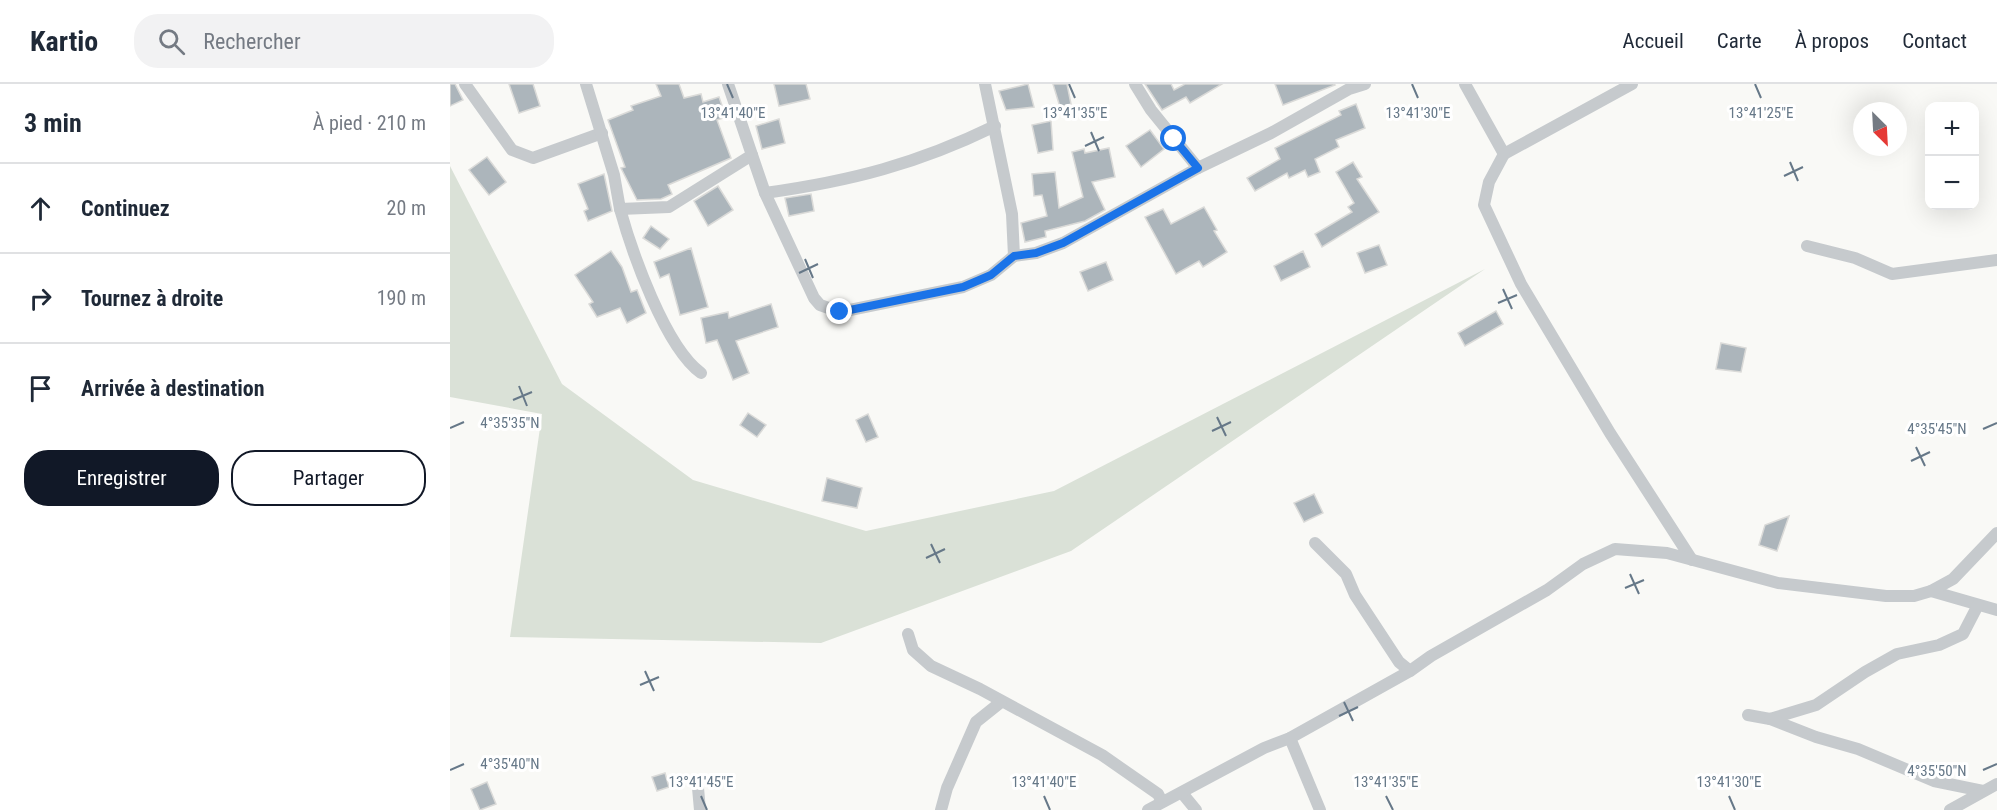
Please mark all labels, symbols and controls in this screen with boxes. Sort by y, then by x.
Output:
search box [134,14,554,68]
text: Kartio [30,25,98,58]
icon: search [155,25,188,58]
text: Rechercher [203,29,301,54]
text: Accueil [1623,29,1684,53]
text: Carte [1717,29,1762,53]
text: À propos [1795,29,1869,53]
text: Contact [1902,29,1967,53]
north arrow [1853,102,1907,156]
map controls [1925,102,1979,210]
button: + [1925,102,1979,156]
text: 13°41'40"E [701,104,765,122]
text: 13°41'35"E [1043,104,1107,122]
text: 13°41'30"E [1386,104,1450,122]
text: 13°41'25"E [1729,104,1793,122]
text: 3 min [24,108,82,138]
text: À pied · 210 m [313,111,426,135]
route start [1160,125,1186,151]
button: − [1925,156,1979,210]
icon: ahead [24,192,57,225]
text: Continuez [81,196,170,221]
text: 20 m [387,196,426,220]
icon: right [24,282,57,315]
text: Tournez à droite [81,286,223,311]
text: 190 m [377,286,426,310]
route end [826,298,852,324]
icon: arrive [24,372,57,405]
text: Arrivée à destination [81,376,265,401]
text: 4°35'35"N [480,414,540,432]
text: 4°35'45"N [1907,420,1967,438]
button: Enregistrer [24,450,219,506]
button: Partager [231,450,426,506]
text: 4°35'40"N [480,755,540,773]
text: 4°35'50"N [1907,762,1967,780]
text: 13°41'45"E [669,773,733,791]
text: 13°41'40"E [1012,773,1076,791]
text: 13°41'35"E [1354,773,1418,791]
text: 13°41'30"E [1697,773,1761,791]

